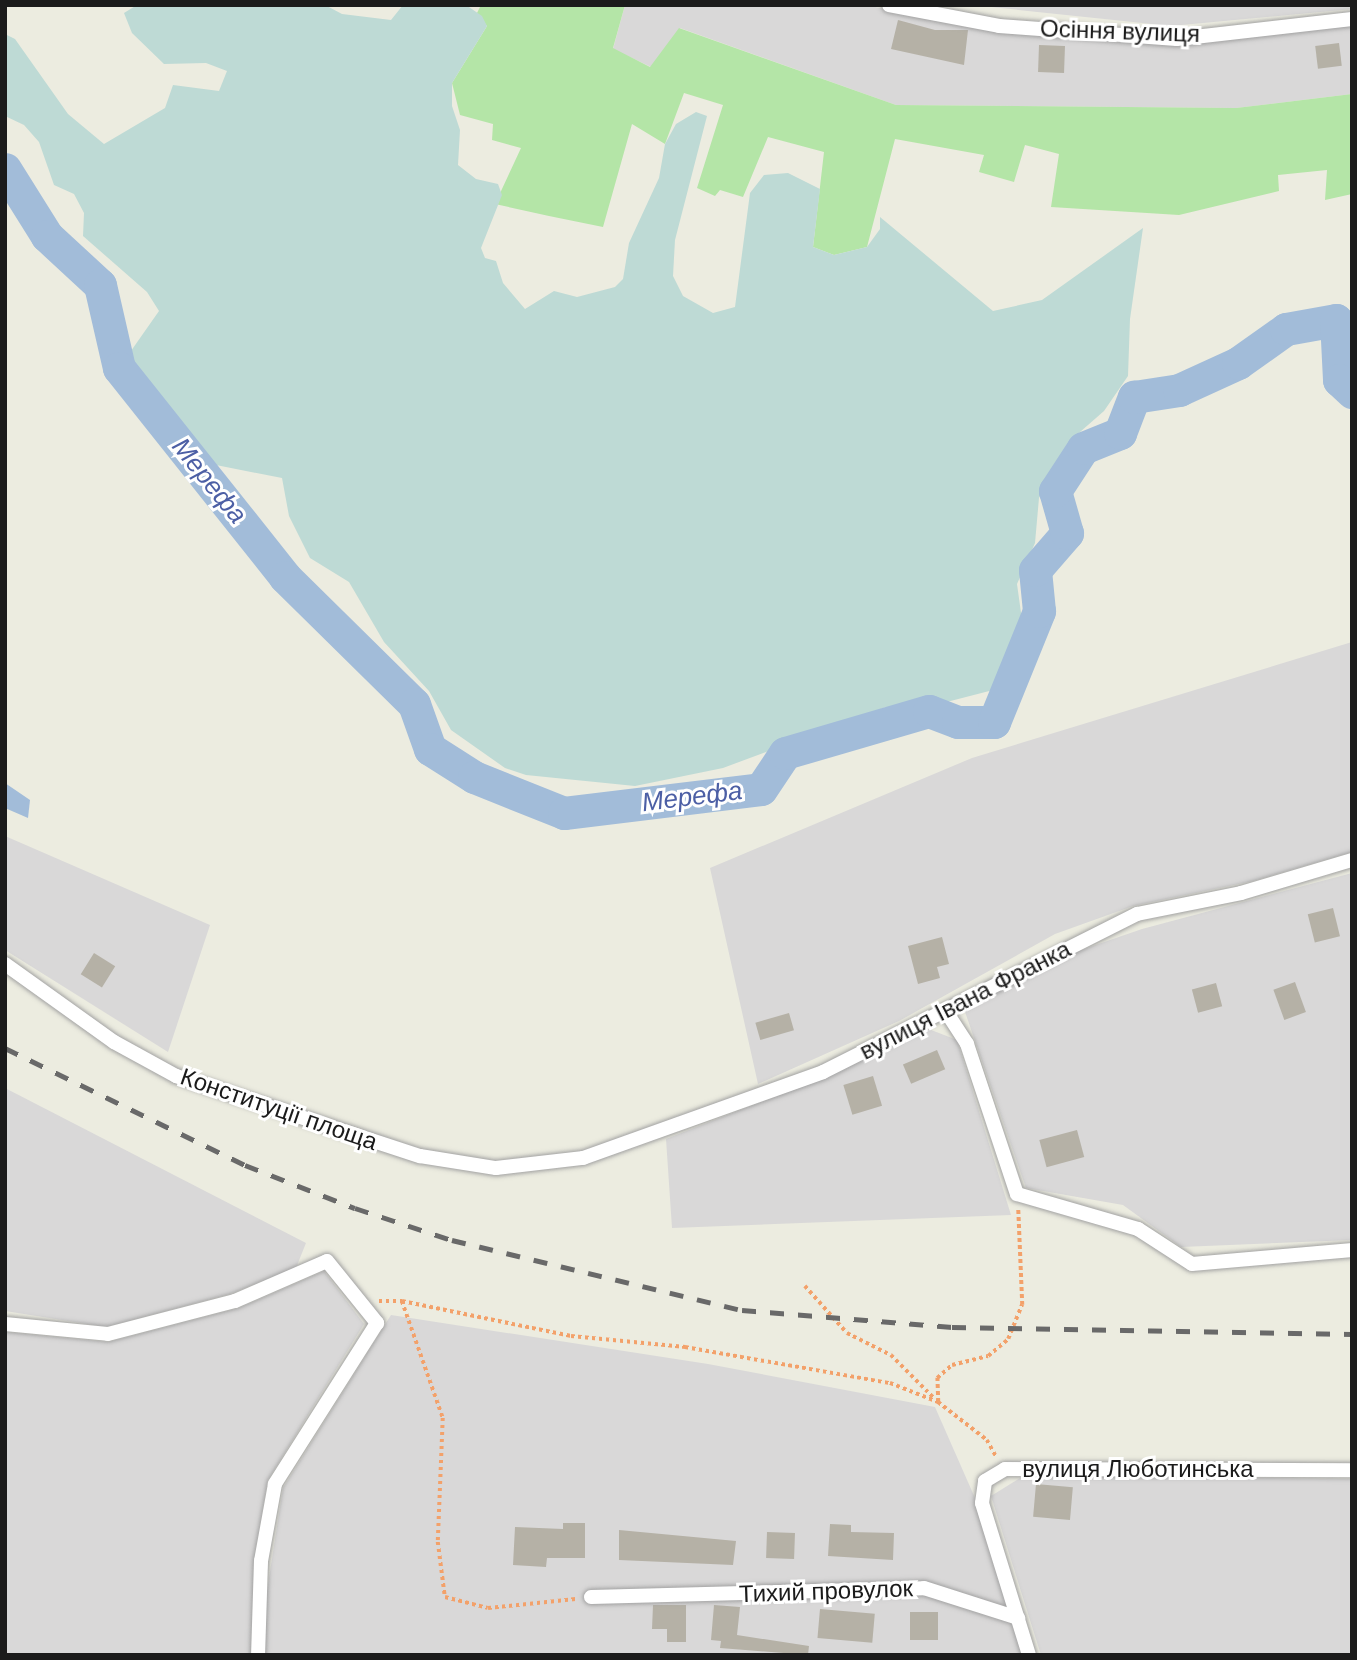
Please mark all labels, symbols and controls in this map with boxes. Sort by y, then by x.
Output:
street label: Осіння вулиця [1040,14,1200,48]
water label: Мерефа [165,432,253,530]
water label: Мерефа [640,775,744,819]
street label: вулиця Івана Франка [855,934,1075,1066]
street label: Конституції площа [177,1062,381,1156]
street label: вулиця Люботинська [1022,1455,1254,1483]
street label: Тихий провулок [739,1574,913,1608]

